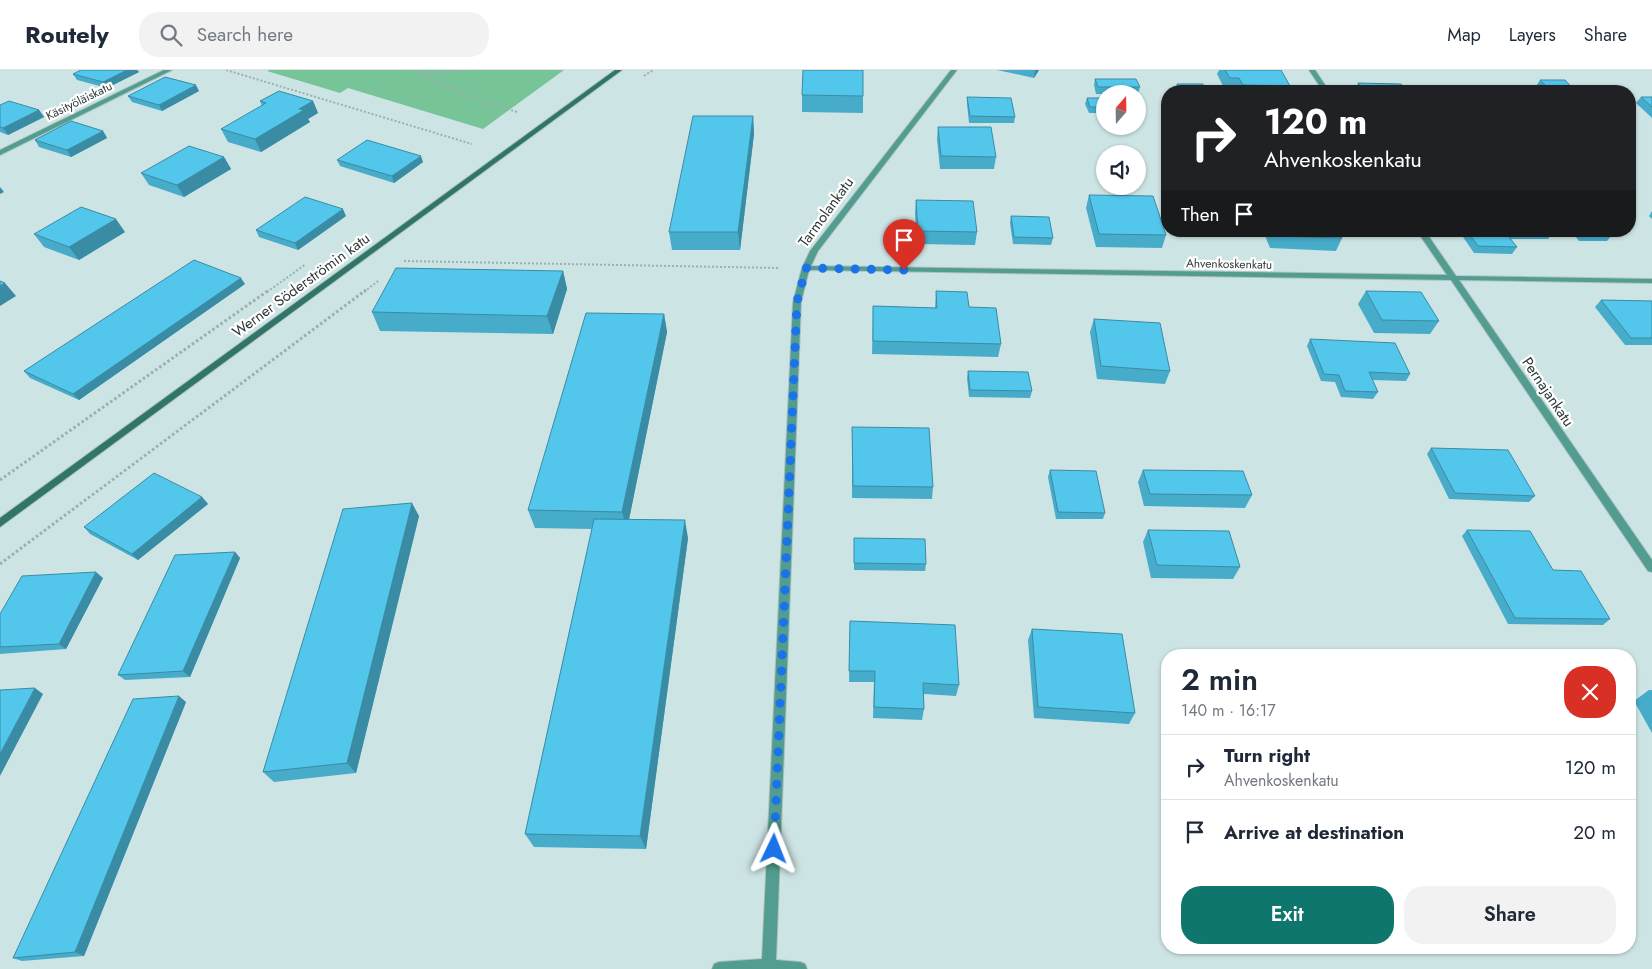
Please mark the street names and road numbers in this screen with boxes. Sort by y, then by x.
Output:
street label: Käsityöläiskatu [43,77,115,125]
street label: Tarmolankatu [793,173,859,251]
street label: Werner Söderströmin katu [228,227,374,343]
street label: Ahvenkoskenkatu [1186,254,1272,274]
street label: Pernajankatu [1517,353,1579,431]

